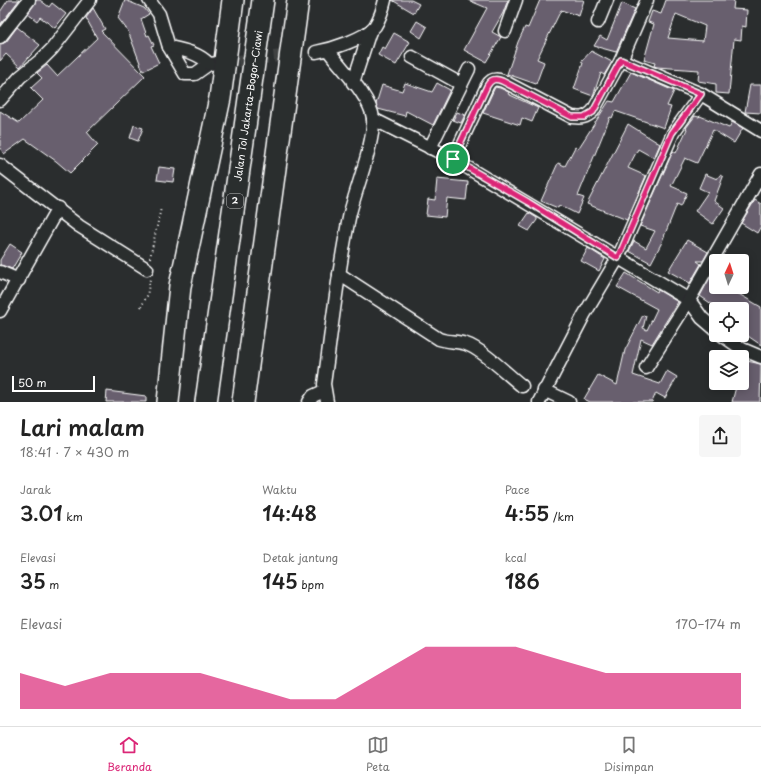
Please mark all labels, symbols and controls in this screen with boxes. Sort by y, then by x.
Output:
street label: Jalan Tol Jakarta–Bogor–Ciawi [229,29,266,182]
pin [436,142,470,176]
icon: arrive [442,148,464,170]
road number: 2 [227,194,243,208]
north arrow [709,254,749,294]
map controls [709,254,749,390]
button: locate [709,302,749,342]
button: layers [709,350,749,390]
scale bar [12,374,95,393]
text: 50 m [18,374,47,391]
text: Lari malam [20,410,145,443]
button: share [699,415,741,457]
text: 18:41 · 7 × 430 m [20,442,129,461]
text: Jarak [20,481,51,498]
text: Waktu [262,481,297,498]
text: Pace [505,481,529,498]
text: 3.01 [20,498,63,528]
text: 14:48 [262,498,317,528]
text: 4:55 [505,498,549,528]
text: km [63,508,83,525]
text: /km [549,508,574,525]
text: Elevasi [20,549,56,566]
text: Detak jantung [262,549,338,566]
text: kcal [505,549,527,566]
text: 35 [20,566,46,596]
text: 145 [262,566,298,596]
text: 186 [505,566,540,596]
text: m [46,576,59,593]
text: bpm [298,576,324,593]
text: Elevasi [20,614,62,633]
text: 170–174 m [675,614,741,633]
tab: Beranda [107,734,152,775]
tab: Peta [366,734,390,775]
tab: Disimpan [604,734,654,775]

